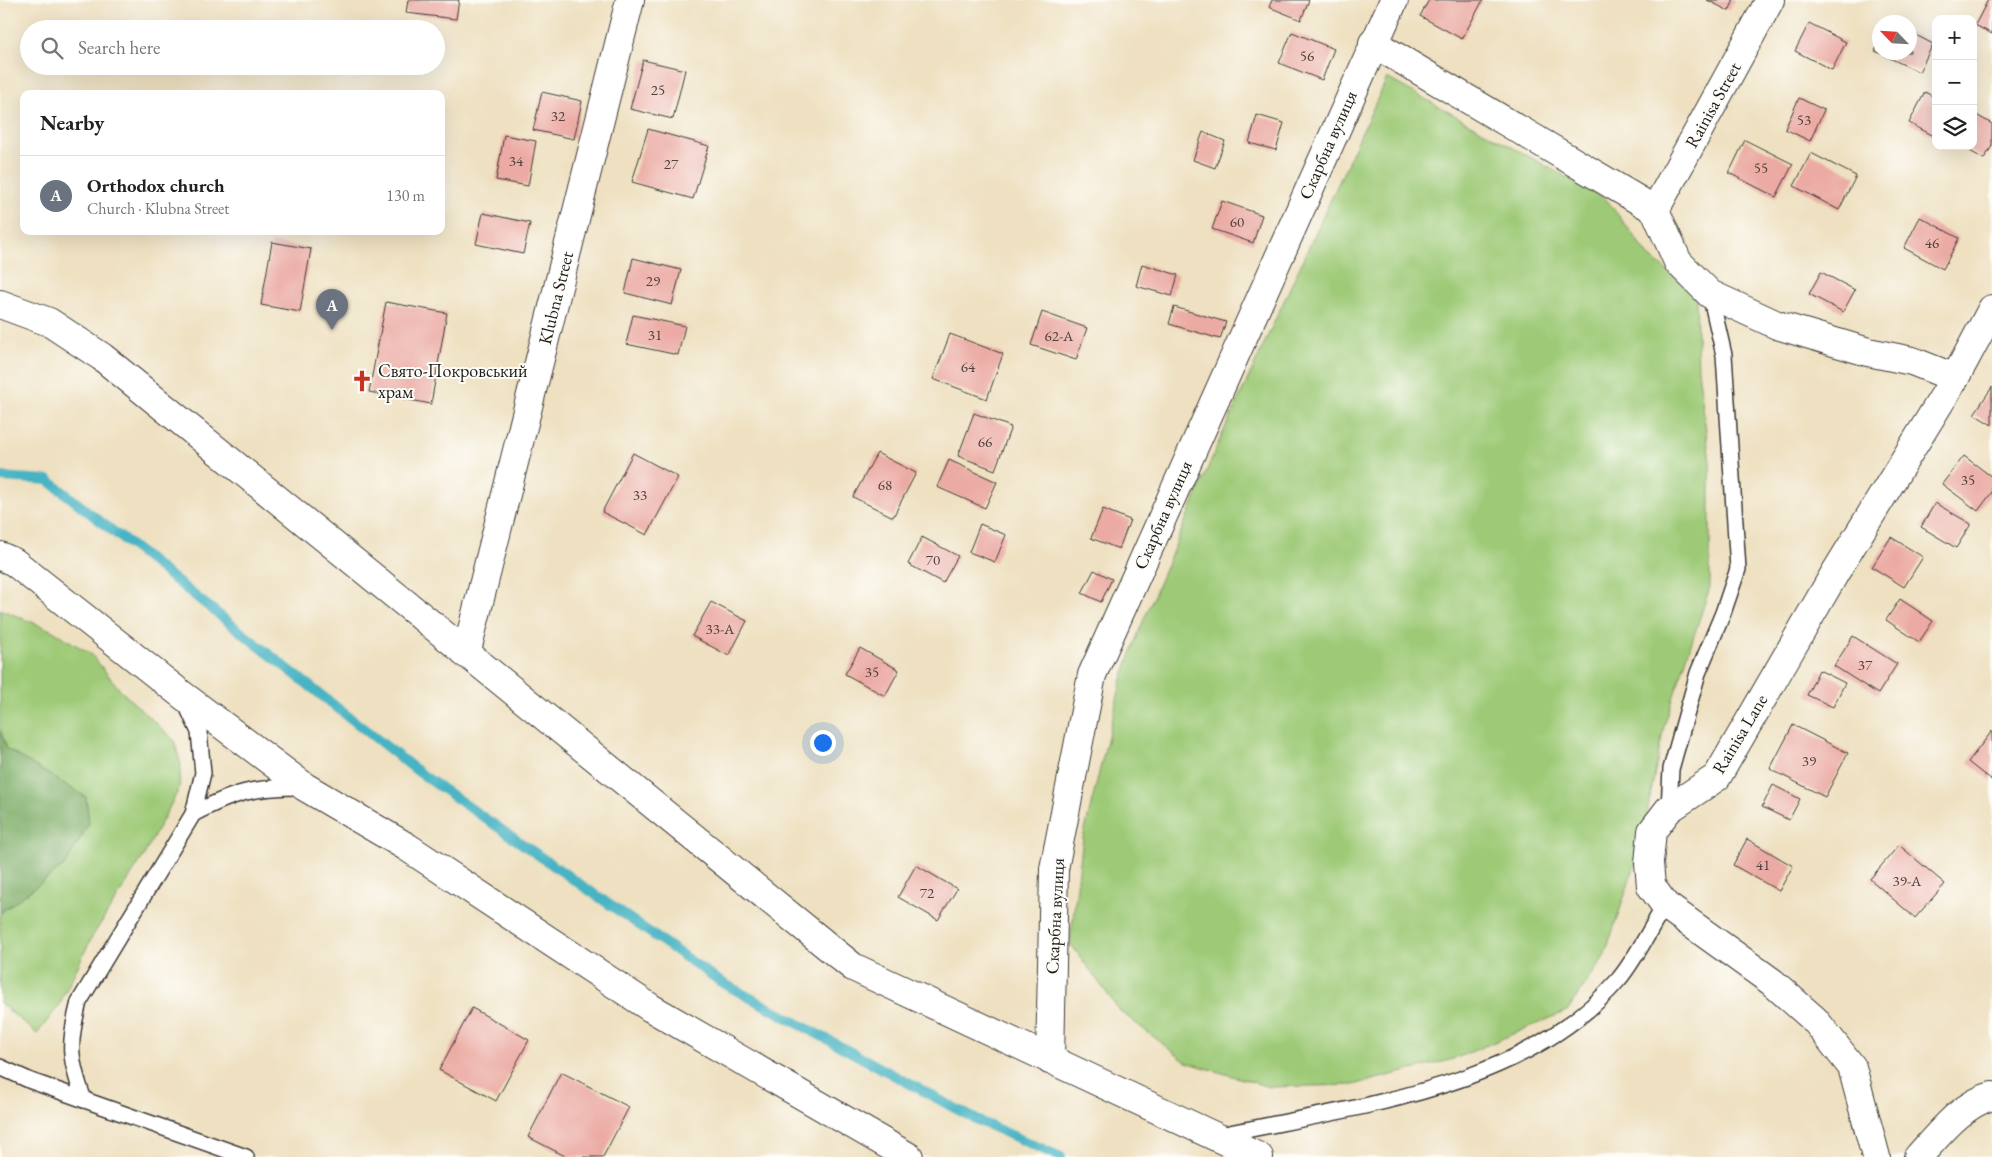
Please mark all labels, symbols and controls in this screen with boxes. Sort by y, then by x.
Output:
north arrow [1872,15,1917,60]
map controls [1932,15,1977,150]
button: + [1932,15,1977,60]
search box [20,20,445,75]
icon: search [38,34,66,62]
text: Search here [78,35,160,60]
house number: 56 [1300,46,1314,65]
street label: Rainisa Street [1680,58,1746,152]
button: − [1932,60,1977,105]
house number: 25 [651,80,665,99]
street label: Скарбна вулиця [1293,87,1362,203]
button: layers [1932,105,1977,150]
house number: 32 [551,106,566,125]
text: Nearby [40,109,104,136]
house number: 53 [1797,110,1811,129]
house number: 34 [509,151,524,170]
house number: 27 [664,154,679,173]
house number: 55 [1754,158,1768,177]
text: Orthodox church [87,173,225,198]
text: A [50,185,62,206]
text: 130 m [386,185,425,206]
text: Church · Klubna Street [87,198,229,219]
house number: 60 [1230,212,1244,231]
house number: 46 [1925,233,1939,252]
street label: Klubna Street [533,249,578,347]
house number: 29 [646,271,660,290]
pin: A [316,289,348,330]
house number: 31 [648,325,662,344]
house number: 62-А [1045,326,1074,345]
house number: 64 [961,357,976,376]
place label: Свято-Покровський храм [378,359,528,403]
church icon: Свято-Покровський храм [349,368,375,394]
house number: 66 [978,432,992,451]
street label: Скарбна вулиця [1128,457,1197,573]
house number: 35 [1961,470,1975,489]
house number: 68 [878,475,892,494]
house number: 33 [633,485,647,504]
house number: 70 [926,550,940,569]
house number: 33-А [706,619,735,638]
house number: 37 [1858,655,1873,674]
house number: 35 [865,662,879,681]
street label: Rainisa Lane [1707,690,1772,778]
your location [810,730,836,756]
house number: 39 [1802,751,1816,770]
house number: 41 [1756,855,1770,874]
street label: Скарбна вулиця [1040,857,1069,975]
house number: 39-А [1893,871,1922,890]
house number: 72 [920,883,935,902]

